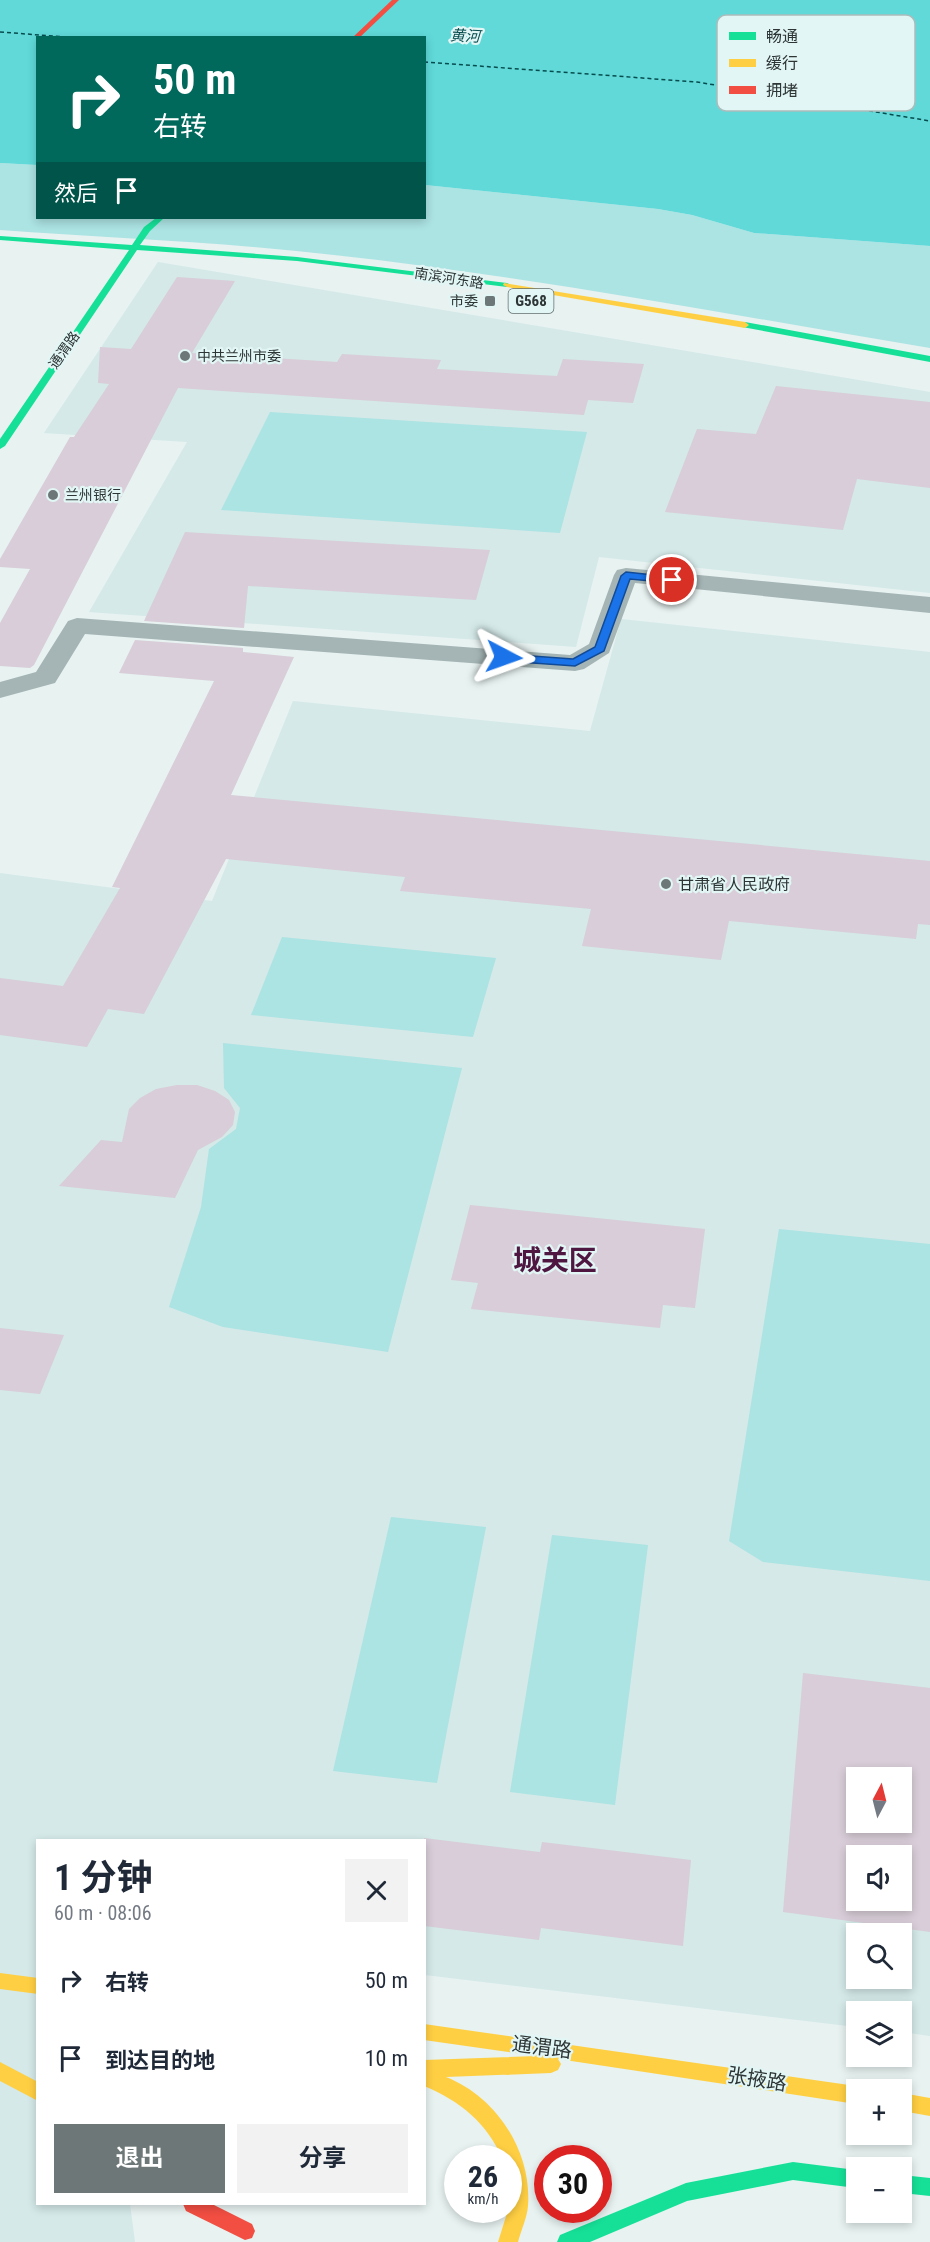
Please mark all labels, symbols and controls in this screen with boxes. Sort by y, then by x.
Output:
legend [717,15,915,111]
water label: 黄河 [450,26,483,46]
text: 畅通 [766,27,798,46]
text: 缓行 [766,54,798,73]
text: 50 m [153,55,236,104]
icon: right [54,60,132,138]
text: 拥堵 [766,81,798,100]
text: 右转 [153,111,207,143]
icon: arrive [110,174,143,207]
text: 然后 [54,181,98,206]
street label: 南滨河东路 [413,265,485,291]
road number: G568 [508,289,554,313]
place label: 市委 [450,293,478,309]
marker: 市委 [483,294,497,308]
street label: 通渭路 [45,328,83,372]
place label: 中共兰州市委 [197,348,281,364]
marker: 中共兰州市委 [178,349,192,363]
place label: 兰州银行 [65,487,121,503]
marker: 兰州银行 [46,488,60,502]
pin [646,554,697,605]
icon: arrive [655,563,688,596]
position arrow [472,625,536,689]
place label: 甘肃省人民政府 [678,875,790,894]
marker: 甘肃省人民政府 [659,877,673,891]
district label: 城关区 [513,1244,597,1277]
north arrow [846,1767,912,1833]
map controls [846,1767,912,2223]
button: sound [846,1845,912,1911]
text: 1 分钟 [54,1857,153,1899]
button: close [345,1859,408,1922]
text: 60 m · 08:06 [54,1901,152,1925]
button: search [846,1923,912,1989]
icon: right [54,1964,87,1997]
text: 50 m [365,1968,408,1993]
text: 右转 [105,1970,149,1995]
button: layers [846,2001,912,2067]
street label: 通渭路 [511,2031,573,2063]
icon: arrive [54,2042,87,2075]
text: 10 m [365,2046,408,2071]
text: 到达目的地 [105,2048,215,2073]
street label: 张掖路 [725,2062,789,2096]
button: + [846,2079,912,2145]
button: 退出 [54,2124,225,2193]
button: 分享 [237,2124,408,2193]
speed limit sign: 30 [534,2145,612,2223]
button: − [846,2157,912,2223]
text: 26 [468,2159,498,2194]
text: km/h [468,2190,498,2208]

